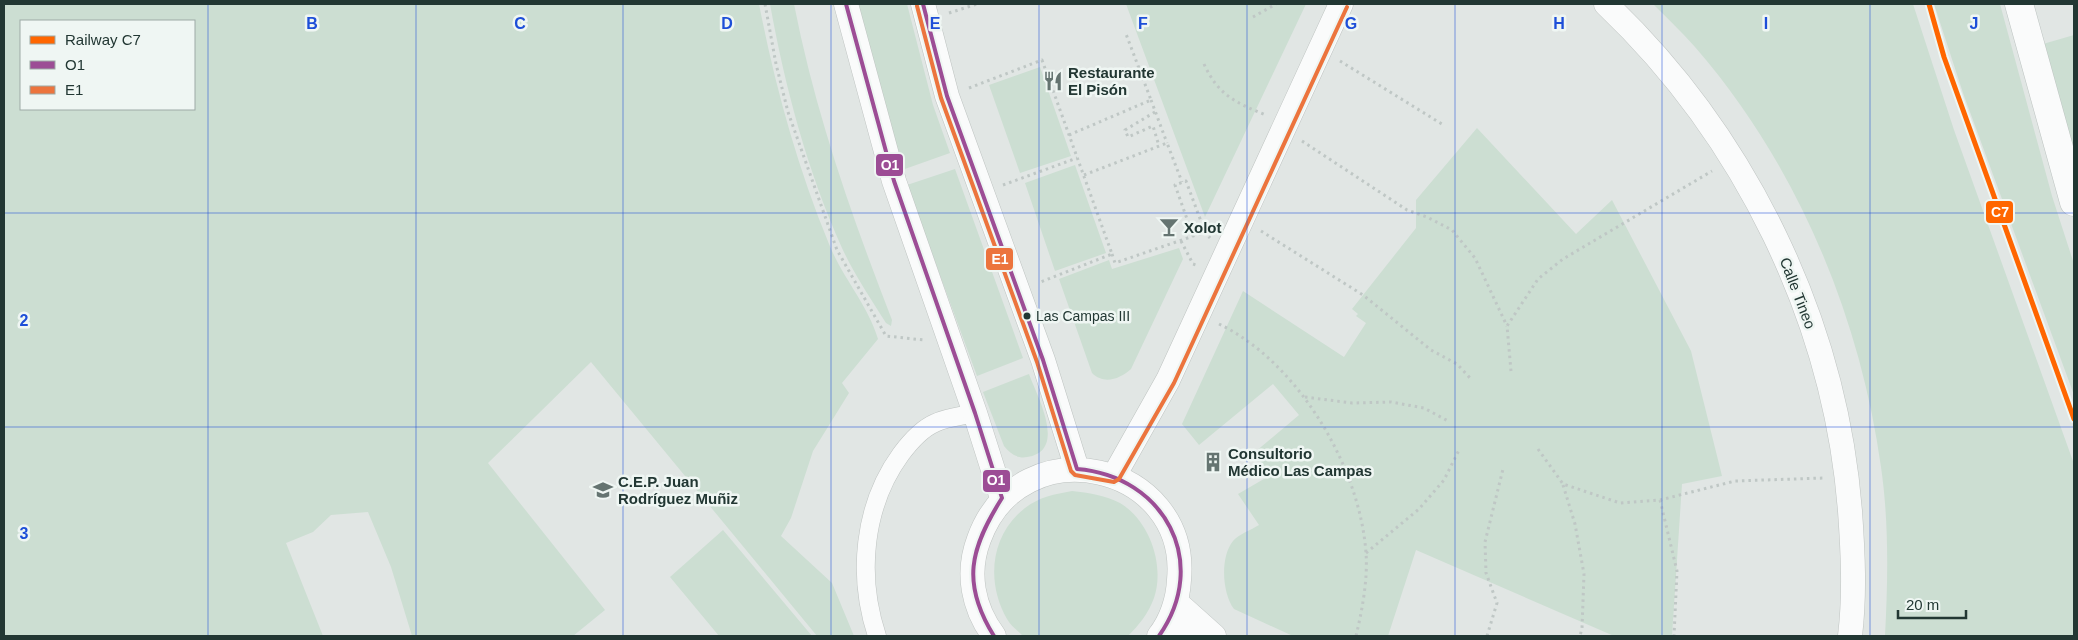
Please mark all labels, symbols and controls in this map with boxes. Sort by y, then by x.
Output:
text: B [306,15,318,32]
text: C [514,15,526,32]
text: D [721,15,733,32]
text: E [930,15,941,32]
text: F [1138,15,1148,32]
text: G [1345,15,1357,32]
text: H [1553,15,1565,32]
text: I [1764,15,1768,32]
text: J [1970,15,1978,32]
legend [20,20,195,110]
text: Railway C7 [65,31,141,48]
text: O1 [65,56,85,73]
place label: Restaurante El Pisón [1068,64,1155,98]
restaurant icon: Restaurante El Pisón [1042,70,1064,92]
text: E1 [65,81,83,98]
line badge: O1 [875,153,904,177]
text: O1 [881,157,900,173]
line badge: C7 [1985,200,2014,224]
text: C7 [1991,204,2009,220]
bar icon: Xolot [1158,216,1180,238]
place label: Xolot [1184,219,1222,236]
line badge: E1 [985,247,1014,271]
text: E1 [991,251,1009,267]
street label: Calle Tineo [1777,255,1819,331]
place label: Las Campas III [1036,308,1130,324]
marker: Las Campas III [1022,311,1032,321]
text: 2 [20,312,29,329]
place label: Consultorio Médico Las Campas [1228,445,1372,479]
building icon: Consultorio Médico Las Campas [1202,451,1224,473]
line badge: O1 [982,469,1011,493]
text: O1 [987,472,1006,488]
place label: C.E.P. Juan Rodríguez Muñiz [618,473,738,507]
school or university icon: C.E.P. Juan Rodríguez Muñiz [592,479,614,501]
text: 3 [20,525,29,542]
scale bar [1898,588,1966,620]
text: 20 m [1906,596,1939,613]

